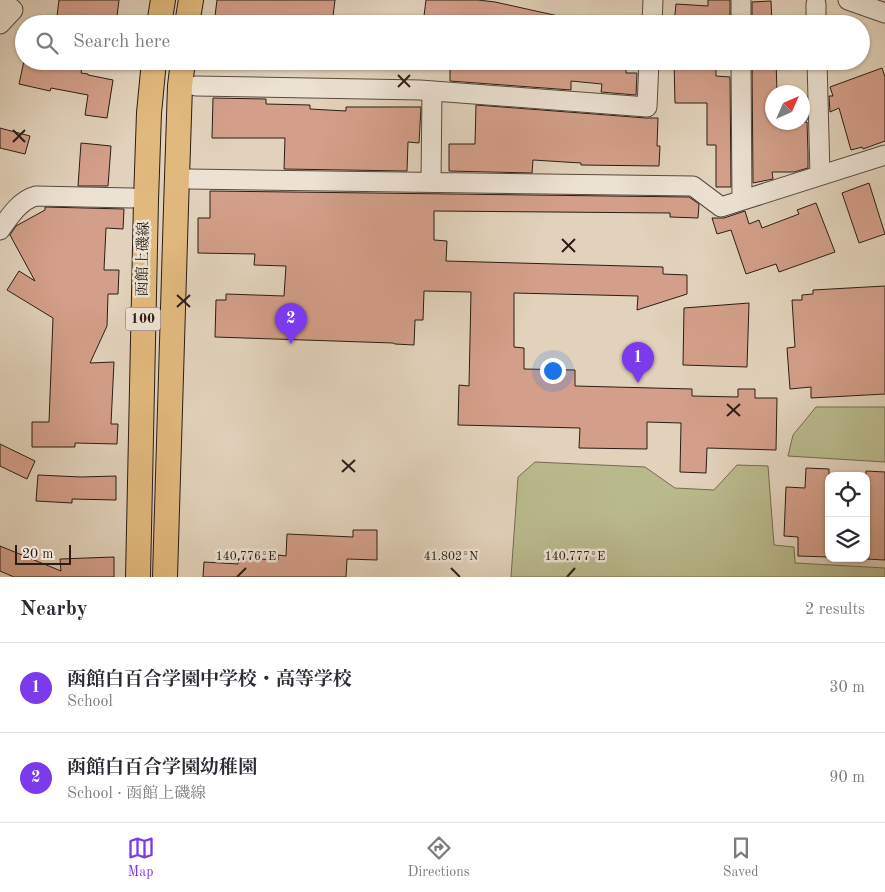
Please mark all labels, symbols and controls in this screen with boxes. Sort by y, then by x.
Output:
search box [15,15,870,70]
icon: search [33,29,61,57]
text: Search here [73,33,170,52]
north arrow [765,85,810,130]
street label: 函館上磯線 [134,221,152,297]
pin: 2 [275,303,307,344]
road number: 100 [126,308,160,330]
pin: 1 [622,342,654,383]
your location [540,358,566,384]
map controls [825,472,870,562]
button: locate [825,472,870,517]
button: layers [825,517,870,562]
scale bar [15,542,71,565]
text: 20 m [22,547,53,561]
text: 140.776°E [216,551,276,563]
text: 41.802°N [424,551,478,563]
text: 140.777°E [545,551,605,563]
text: Nearby [20,599,88,620]
text: 2 results [805,602,865,618]
text: 函館白百合学園中学校・高等学校 [67,671,352,690]
text: 1 [31,680,41,696]
text: 30 m [829,680,865,696]
text: School [67,694,113,710]
text: 函館白百合学園幼稚園 [67,759,257,778]
text: 2 [31,770,41,786]
text: 90 m [829,770,865,786]
text: School · 函館上磯線 [67,786,206,802]
tab: Map [127,834,155,881]
tab: Directions [408,834,470,881]
tab: Saved [723,834,758,881]

